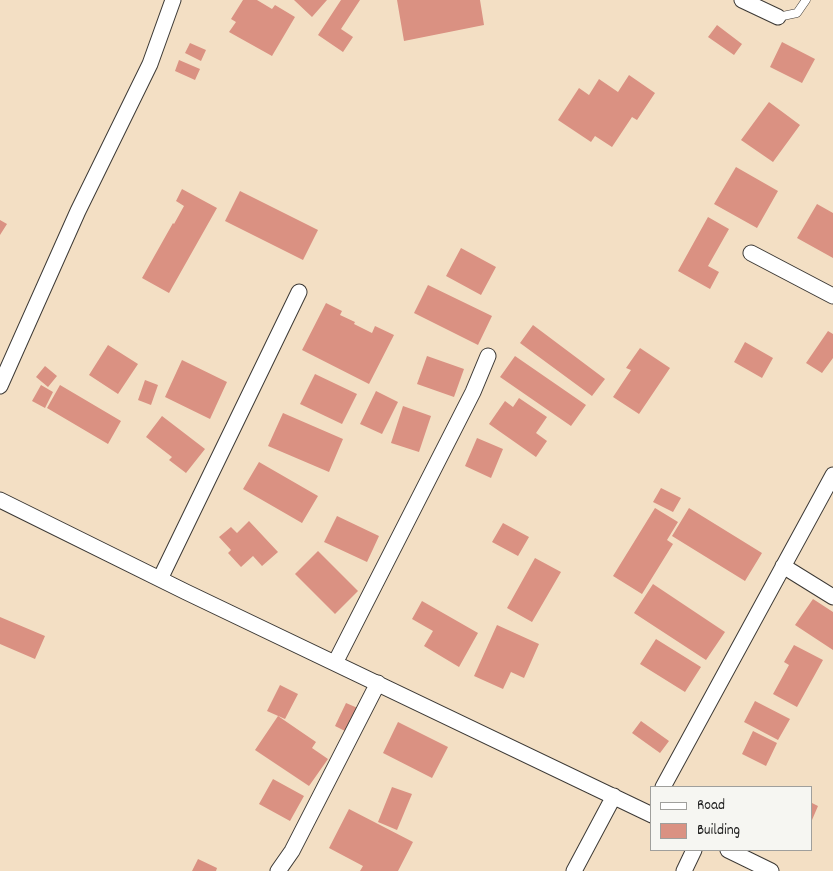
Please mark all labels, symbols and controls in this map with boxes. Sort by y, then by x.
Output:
legend [650,786,813,851]
text: Road [697,795,725,817]
text: Building [697,820,740,842]

